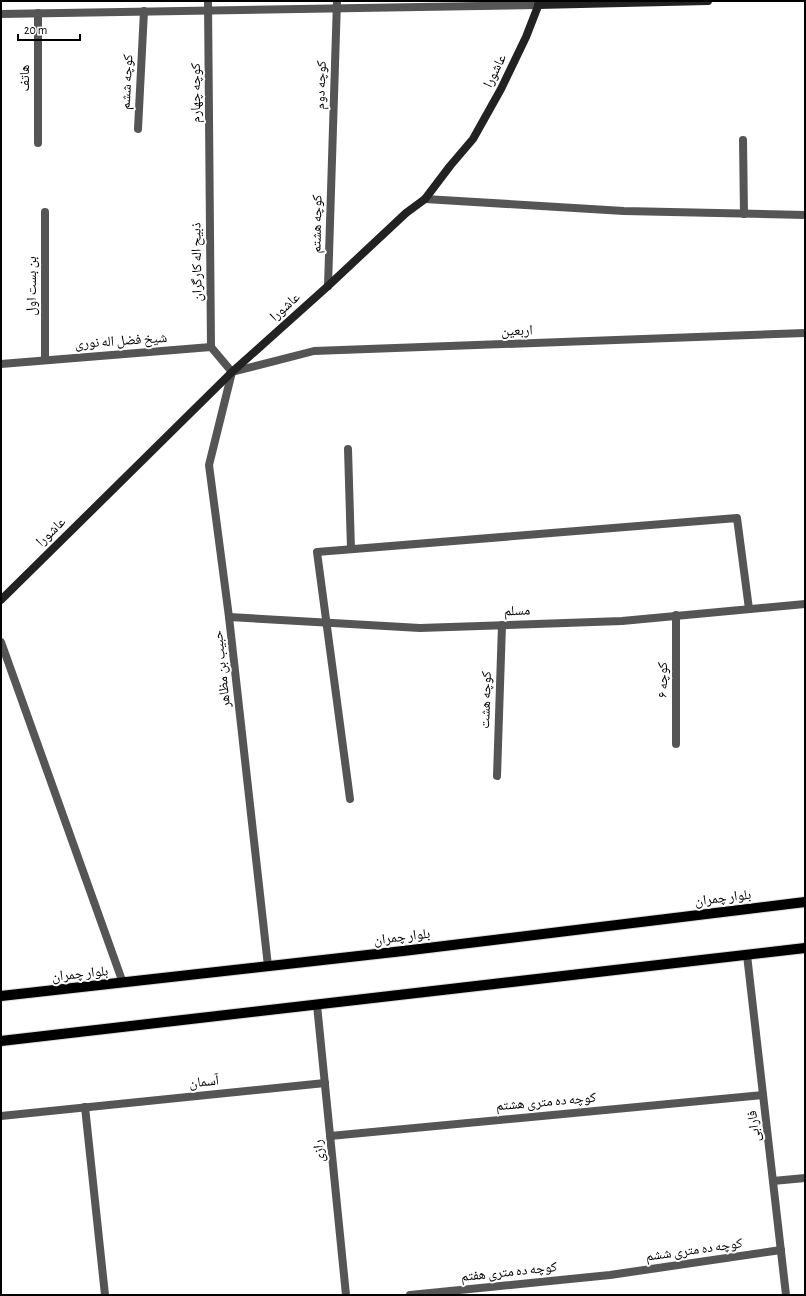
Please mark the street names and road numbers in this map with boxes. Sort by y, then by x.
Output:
street label: عاشورا [481,52,510,90]
street label: کوچه ششم [119,54,137,110]
street label: کوچه دوم [313,60,331,110]
street label: کوچه چهارم [189,63,205,123]
street label: هاتف [18,65,32,91]
street label: کوچه هشتم [309,194,327,254]
street label: ذبیح اله کارگران [189,222,207,302]
street label: بن بست اول [25,256,40,316]
street label: عاشورا [267,290,303,325]
street label: اربعین [501,323,533,340]
street label: شیخ فضل اله نوری [74,331,168,353]
street label: عاشورا [34,515,69,550]
street label: مسلم [504,604,531,620]
street label: حبیب بن مظاهر [211,629,234,709]
street label: کوچه ۶ [656,662,671,698]
street label: کوچه هشت [478,671,495,729]
street label: بلوار چمران [694,888,752,909]
street label: بلوار چمران [373,927,431,948]
street label: بلوار چمران [51,964,109,985]
street label: آسمان [188,1073,220,1092]
street label: کوچه ده متری هشتم [495,1091,597,1115]
street label: فارابی [745,1109,764,1143]
street label: رازی [311,1139,328,1163]
street label: کوچه ده متری ششم [645,1236,744,1266]
street label: کوچه ده متری هفتم [460,1260,558,1286]

